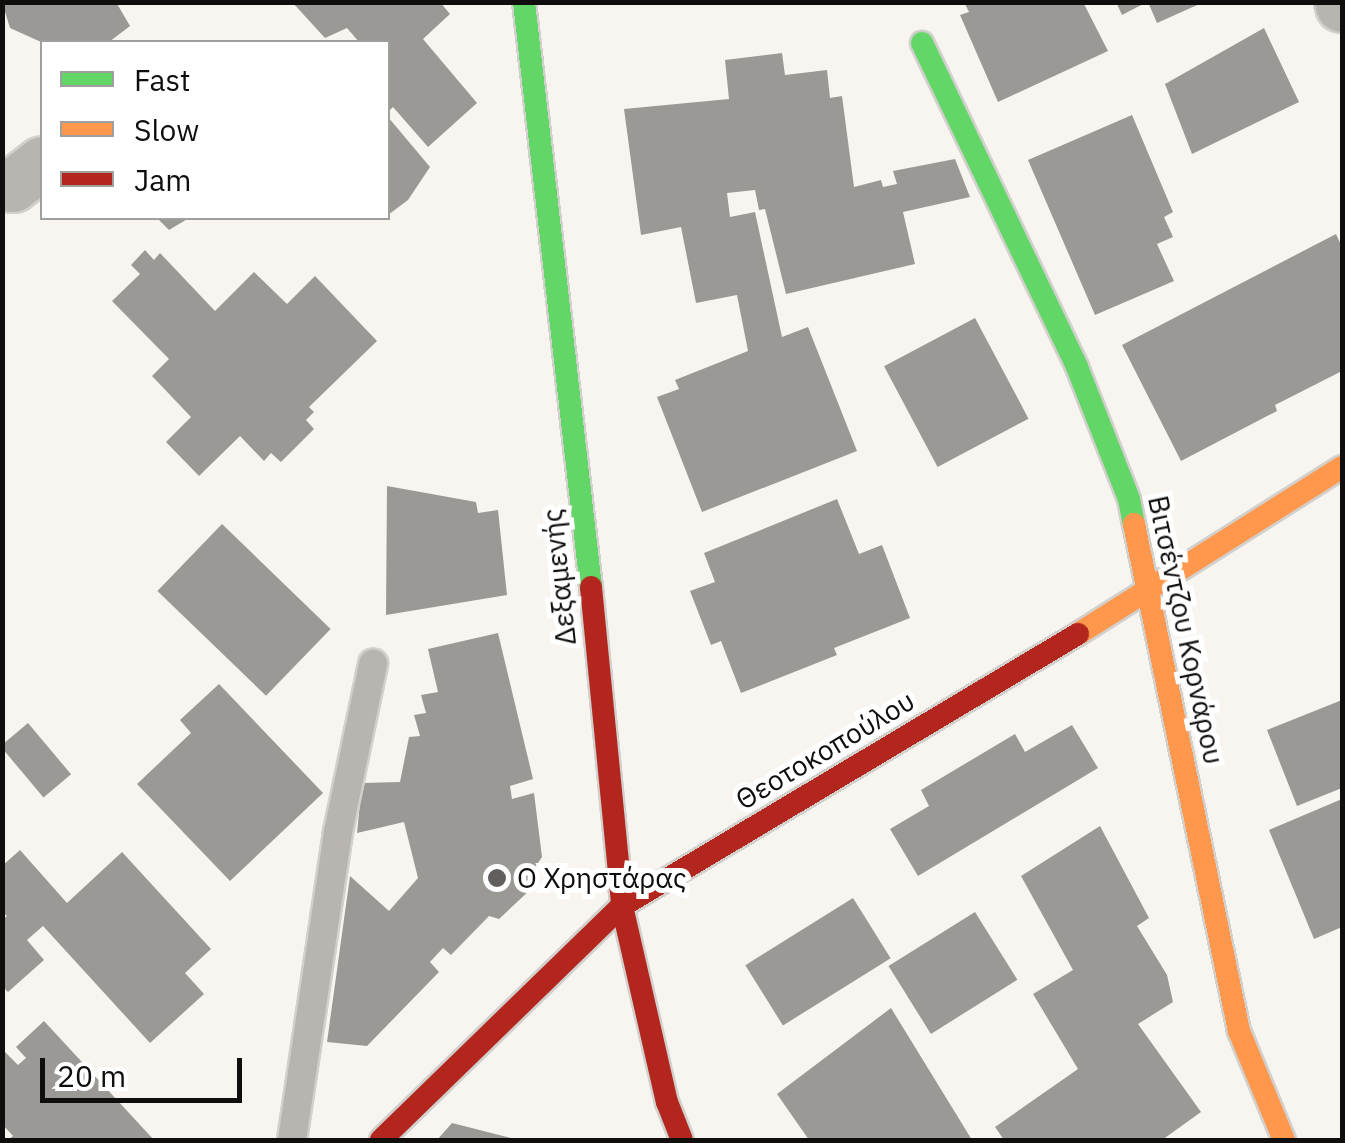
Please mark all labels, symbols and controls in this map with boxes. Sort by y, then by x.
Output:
legend [40,40,390,220]
text: Fast [134,60,191,99]
text: Slow [134,110,199,149]
text: Jam [134,160,192,199]
street label: Βιτσέντζου Κορνάρου [1141,493,1231,767]
street label: Δεξαμενής [535,507,583,647]
street label: Θεοτοκοπούλου [730,683,920,817]
place label: Ο Χρηστάρας [517,861,686,895]
marker: Ο Χρηστάρας [486,867,508,889]
scale bar [45,1038,248,1100]
text: 20 m [57,1056,126,1095]

